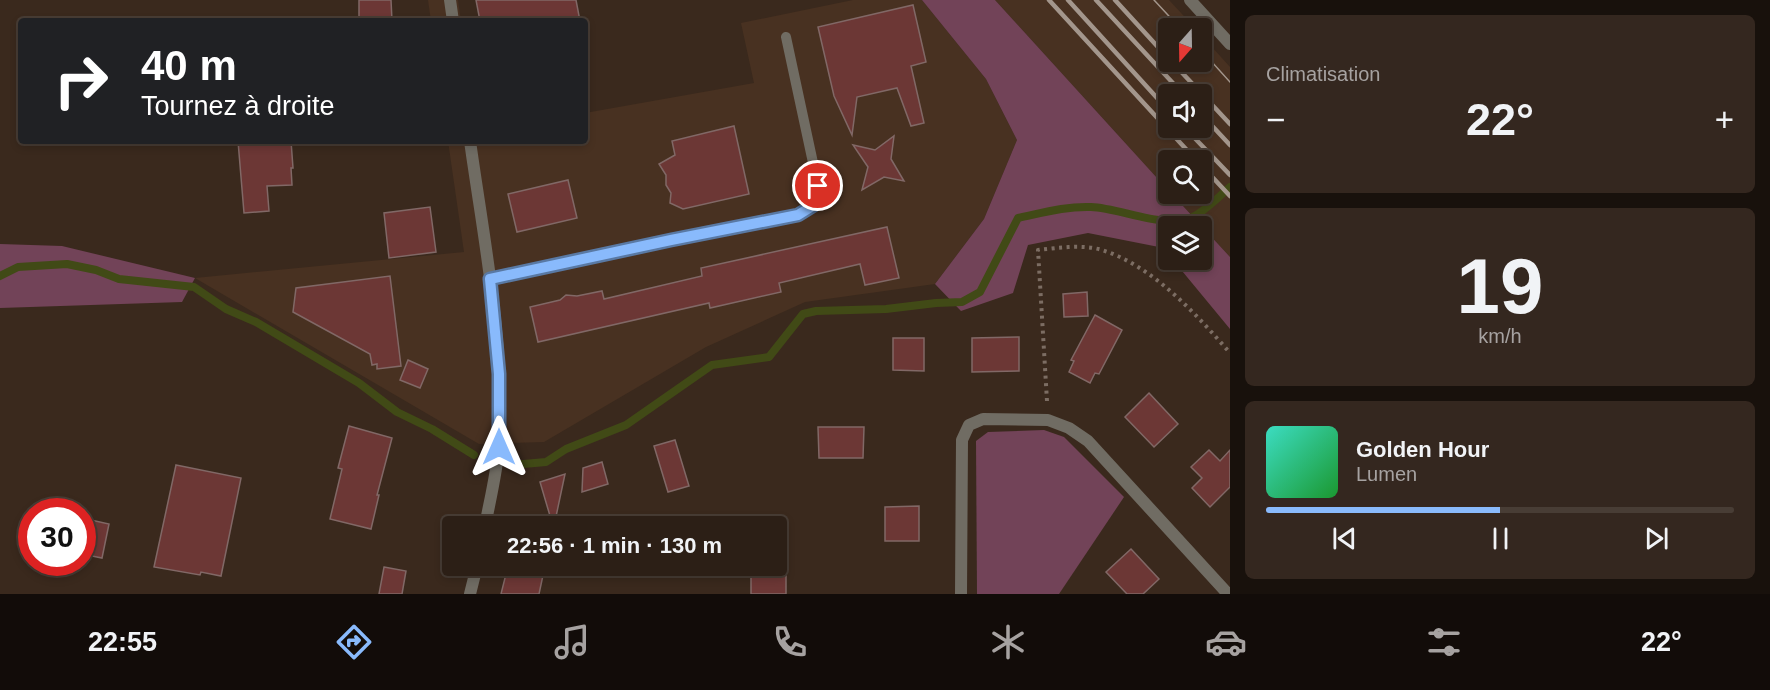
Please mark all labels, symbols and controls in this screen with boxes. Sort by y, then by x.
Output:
north arrow [1158,18,1212,72]
map controls [1158,18,1212,270]
icon: right [42,42,120,120]
text: 40 m [141,42,237,89]
text: Climatisation [1266,63,1380,85]
button: sound [1158,84,1212,138]
text: Tournez à droite [141,91,335,121]
text: 22° [1466,94,1534,145]
text: − [1266,101,1285,138]
text: + [1715,101,1734,138]
button: search [1158,150,1212,204]
pin [792,160,843,211]
icon: arrive [801,169,834,202]
button: layers [1158,216,1212,270]
text: 19 [1457,242,1543,330]
text: km/h [1478,325,1522,347]
position arrow [467,415,531,479]
text: Golden Hour [1356,437,1489,462]
text: Lumen [1356,463,1417,485]
speed limit sign: 30 [18,498,96,576]
icon: previous [1328,522,1361,555]
icon: pause [1484,522,1517,555]
icon: next [1640,522,1673,555]
text: 22:56 · 1 min · 130 m [507,533,722,558]
icon: directions [333,621,375,663]
icon: music [551,621,593,663]
icon: phone [769,621,811,663]
icon: climate [987,621,1029,663]
icon: car [1205,621,1247,663]
icon: filters [1423,621,1465,663]
text: 22:55 [88,627,157,657]
text: 22° [1641,627,1682,657]

